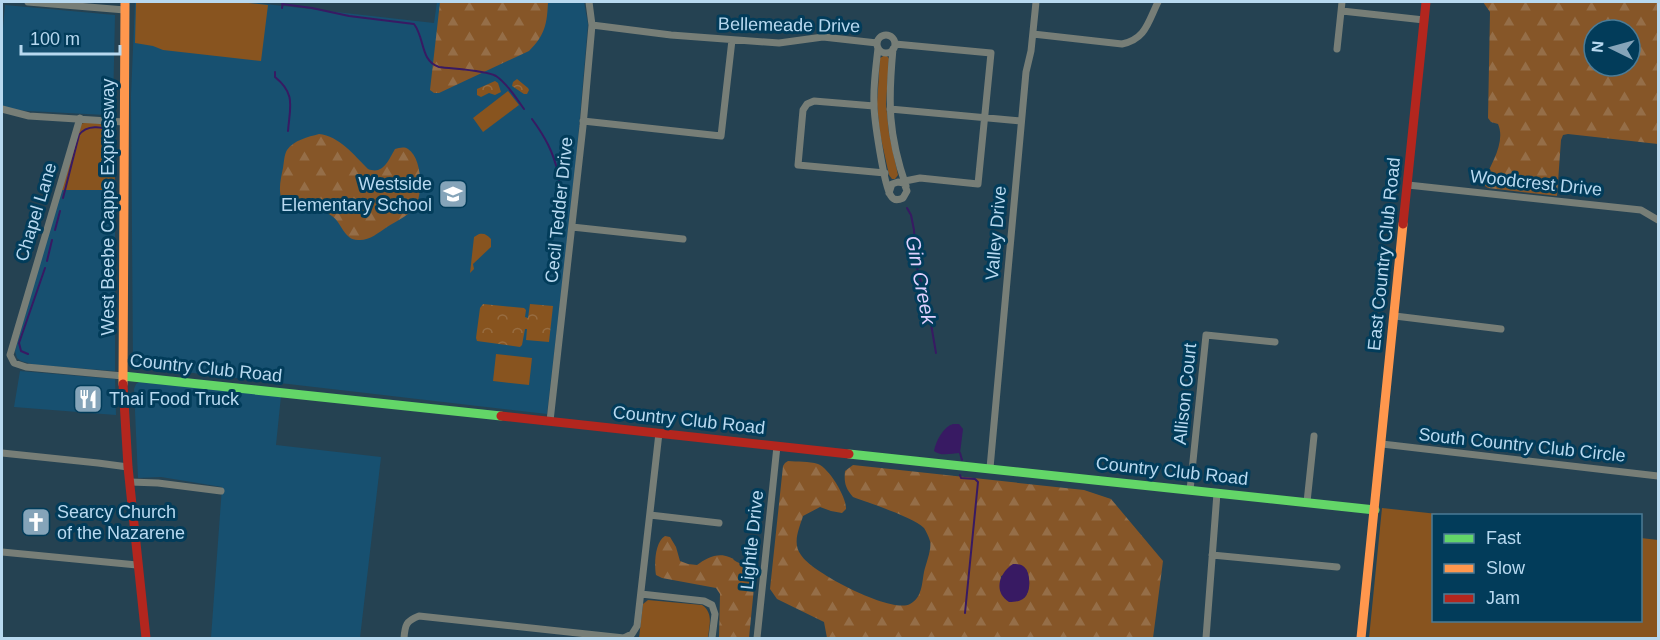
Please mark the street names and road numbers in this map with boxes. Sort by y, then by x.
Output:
street label: Bellemeade Drive [718,14,860,36]
street label: West Beebe Capps Expressway [98,79,118,335]
street label: Cecil Tedder Drive [541,136,577,284]
street label: East Country Club Road [1364,156,1404,352]
street label: Chapel Lane [12,160,60,264]
street label: Woodcrest Drive [1469,166,1603,200]
street label: Valley Drive [982,185,1010,281]
street label: Allison Court [1170,342,1200,446]
street label: Country Club Road [129,350,283,386]
street label: Country Club Road [612,402,766,438]
street label: South Country Club Circle [1417,424,1627,466]
street label: Country Club Road [1095,453,1249,489]
street label: Lightle Drive [737,489,767,591]

